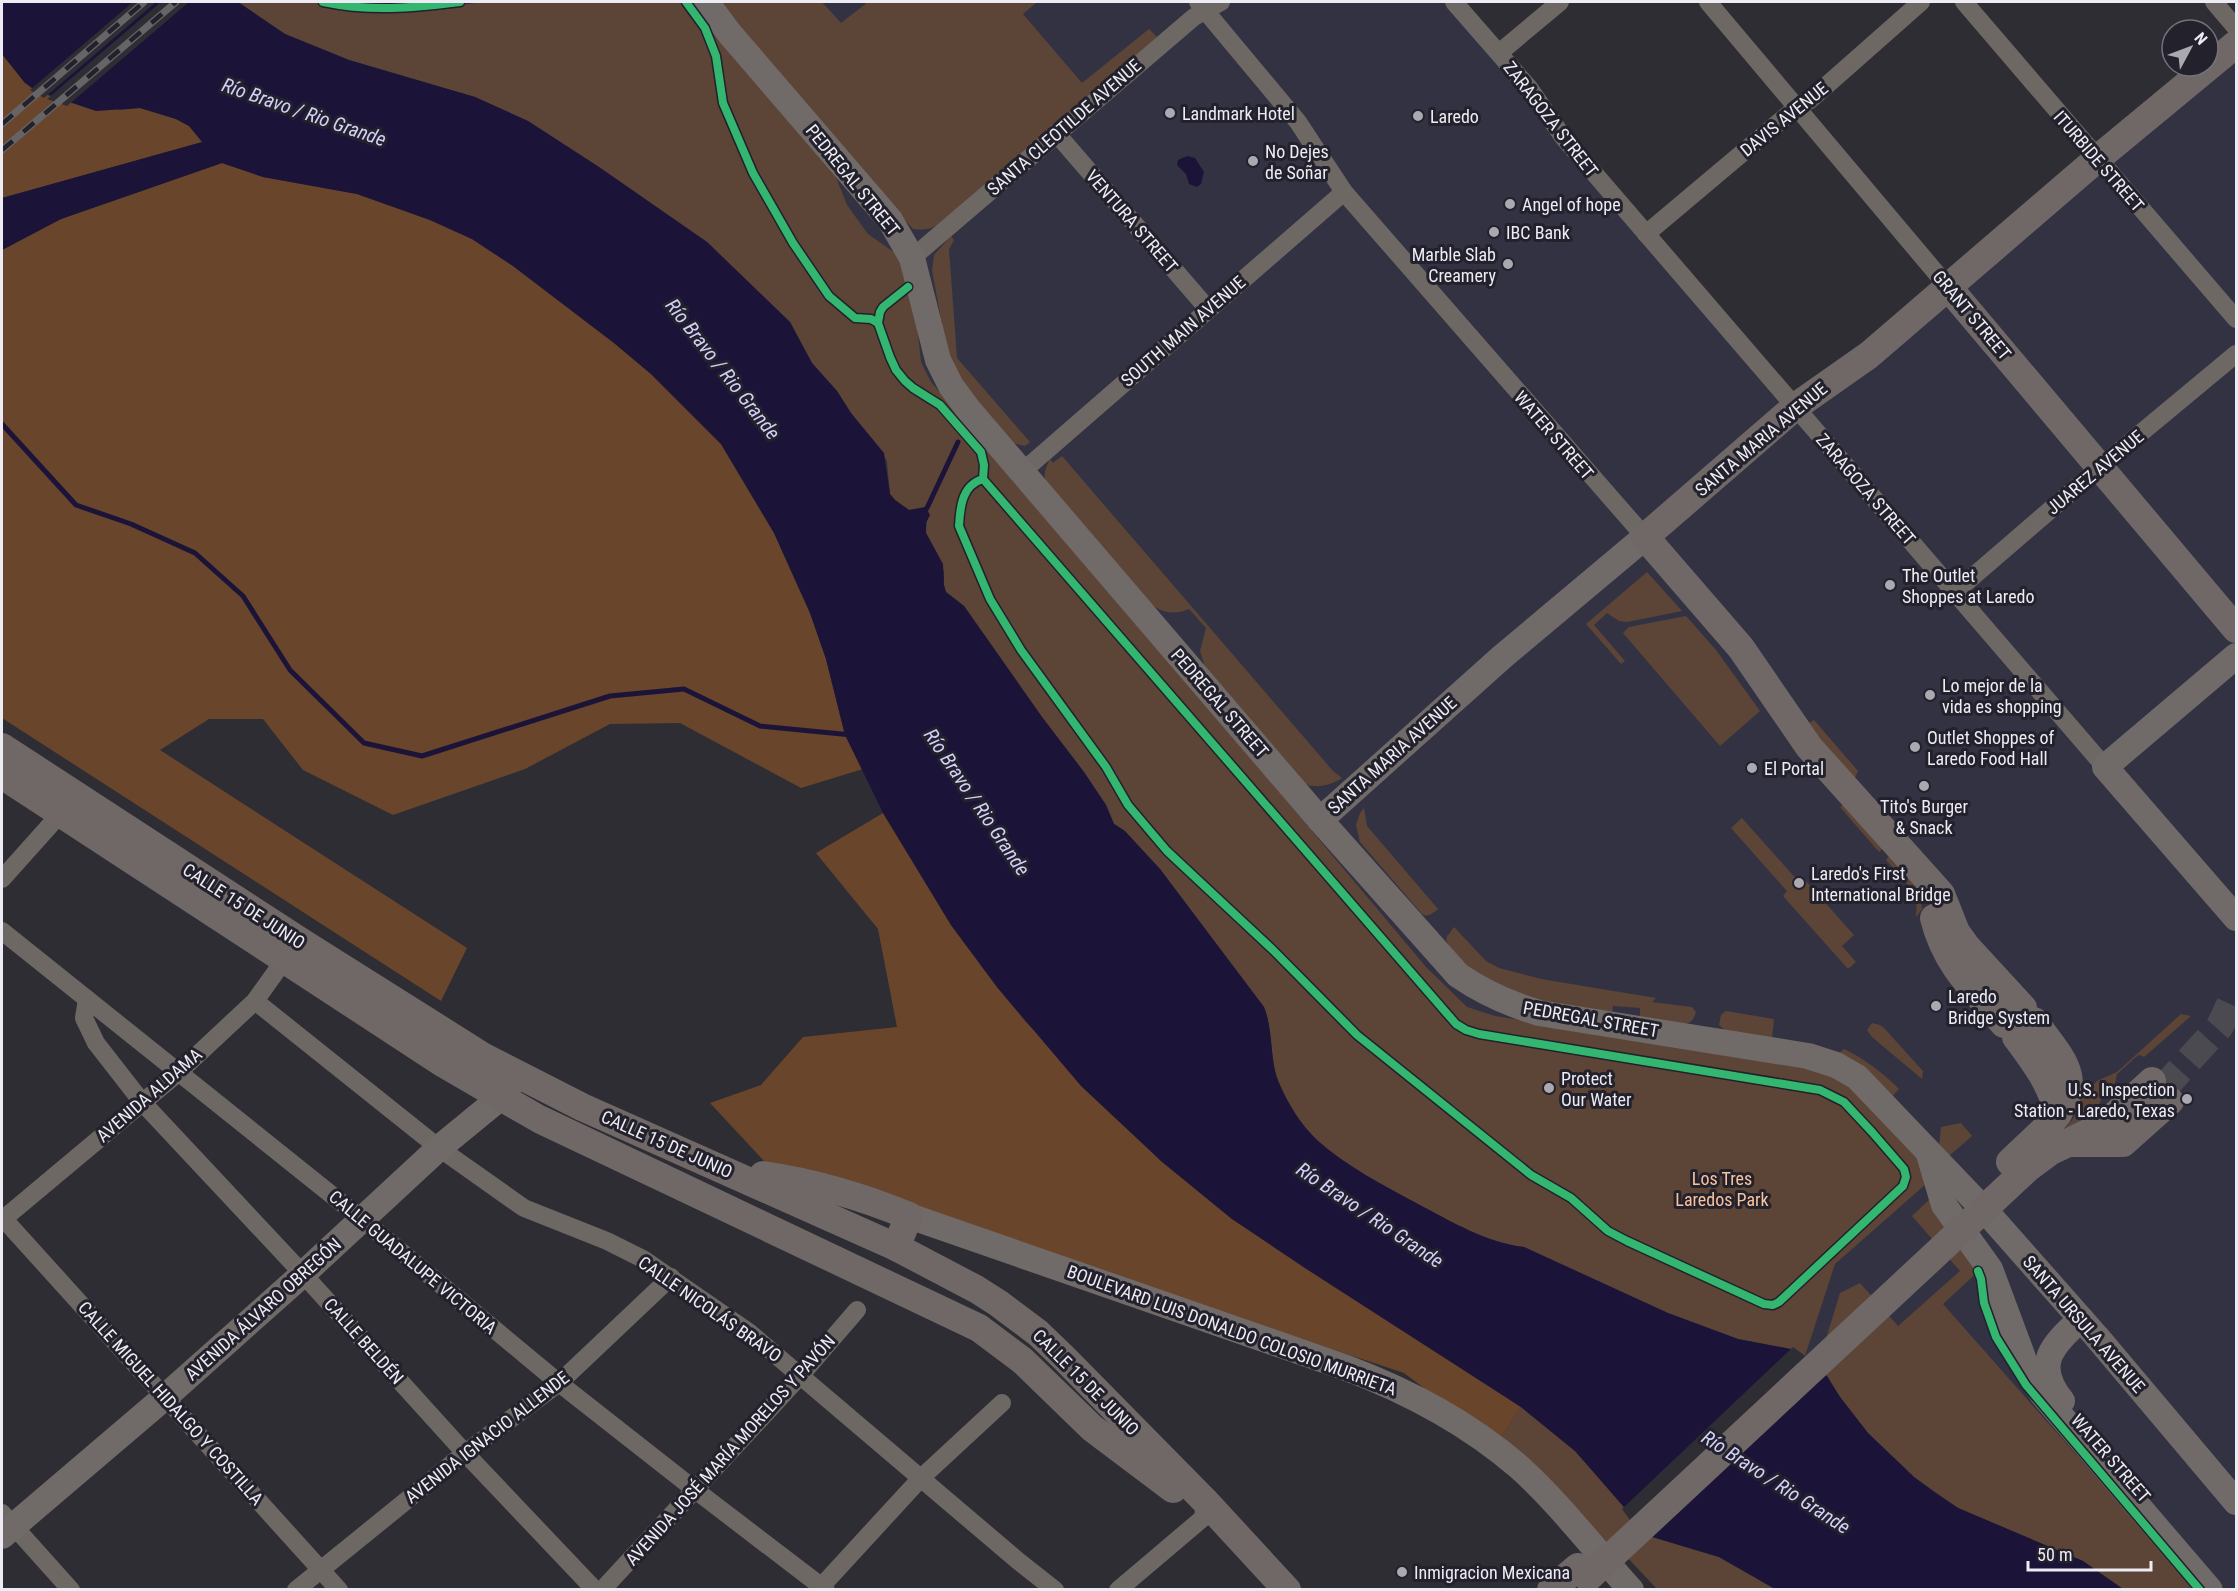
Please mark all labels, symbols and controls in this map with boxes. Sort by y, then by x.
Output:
north arrow [2160,18,2220,78]
text: N [2191,29,2211,48]
street label: SANTA CLEOTILDE AVENUE [983,55,1145,199]
street label: ZARAGOZA STREET [1499,57,1603,181]
water label: Río Bravo / Rio Grande [219,73,389,151]
street label: DAVIS AVENUE [1736,77,1832,161]
place label: Landmark Hotel [1182,103,1295,124]
marker: Landmark Hotel [1163,106,1177,120]
place label: Laredo [1430,106,1479,127]
street label: ITURBIDE STREET [2050,106,2148,216]
marker: Laredo [1411,109,1425,123]
street label: PEDREGAL STREET [802,120,904,240]
place label: No Dejes de Soñar [1265,141,1329,183]
marker: No Dejes de Soñar [1246,154,1260,168]
street label: VENTURA STREET [1082,165,1182,277]
place label: Angel of hope [1522,194,1621,215]
marker: Angel of hope [1503,197,1517,211]
place label: IBC Bank [1506,222,1570,243]
marker: IBC Bank [1487,225,1501,239]
place label: Marble Slab Creamery [1412,244,1496,286]
marker: Marble Slab Creamery [1501,257,1515,271]
street label: GRANT STREET [1929,266,2015,364]
street label: SOUTH MAIN AVENUE [1117,271,1249,391]
water label: Río Bravo / Rio Grande [661,294,785,444]
street label: SANTA MARIA AVENUE [1691,378,1831,500]
street label: WATER STREET [1510,386,1598,484]
street label: JUAREZ AVENUE [2042,425,2148,519]
street label: ZARAGOZA STREET [1812,429,1920,549]
place label: The Outlet Shoppes at Laredo [1902,565,2035,607]
marker: The Outlet Shoppes at Laredo [1883,578,1897,592]
street label: PEDREGAL STREET [1167,644,1273,762]
place label: Lo mejor de la vida es shopping [1942,675,2062,717]
marker: Lo mejor de la vida es shopping [1923,688,1937,702]
street label: SANTA MARIA AVENUE [1323,692,1461,818]
water label: Río Bravo / Rio Grande [919,724,1035,880]
place label: Outlet Shoppes of Laredo Food Hall [1927,727,2055,769]
marker: Outlet Shoppes of Laredo Food Hall [1908,740,1922,754]
place label: El Portal [1764,758,1824,779]
marker: El Portal [1745,761,1759,775]
marker: Tito's Burger & Snack [1917,779,1931,793]
place label: Tito's Burger & Snack [1880,796,1968,838]
street label: CALLE 15 DE JUNIO [179,859,309,953]
place label: Laredo's First International Bridge [1811,863,1951,905]
marker: Laredo's First International Bridge [1792,876,1806,890]
place label: Laredo Bridge System [1948,986,2050,1028]
street label: PEDREGAL STREET [1522,997,1660,1041]
marker: Laredo Bridge System [1929,999,1943,1013]
street label: AVENIDA ALDAMA [92,1043,206,1146]
place label: Protect Our Water [1561,1068,1632,1110]
place label: U.S. Inspection Station - Laredo, Texas [2014,1079,2175,1121]
marker: Protect Our Water [1542,1081,1556,1095]
marker: U.S. Inspection Station - Laredo, Texas [2180,1092,2194,1106]
street label: CALLE 15 DE JUNIO [598,1106,736,1182]
water label: Río Bravo / Rio Grande [1292,1157,1448,1273]
park label: Los Tres Laredos Park [1675,1168,1769,1210]
street label: CALLE GUADALUPE VICTORIA [325,1186,502,1339]
street label: AVENIDA ÁLVARO OBREGÓN [181,1233,345,1385]
street label: SANTA URSULA AVENUE [2019,1251,2149,1397]
street label: CALLE NICOLÁS BRAVO [634,1252,786,1366]
street label: BOULEVARD LUIS DONALDO COLOSIO MURRIETA [1064,1260,1400,1400]
street label: CALLE BELDÉN [320,1294,408,1388]
street label: CALLE MIGUEL HIDALGO Y COSTILLA [74,1297,268,1509]
street label: CALLE 15 DE JUNIO [1029,1325,1143,1439]
street label: AVENIDA JOSÉ MARÍA MORELOS Y PAVÓN [621,1330,839,1570]
street label: AVENIDA IGNACIO ALLENDE [401,1366,573,1507]
street label: WATER STREET [2067,1409,2155,1507]
water label: Río Bravo / Rio Grande [1697,1425,1855,1539]
scale bar [2028,1534,2151,1572]
text: 50 m [2037,1544,2072,1565]
place label: Inmigracion Mexicana [1414,1562,1570,1583]
marker: Inmigracion Mexicana [1395,1565,1409,1579]

